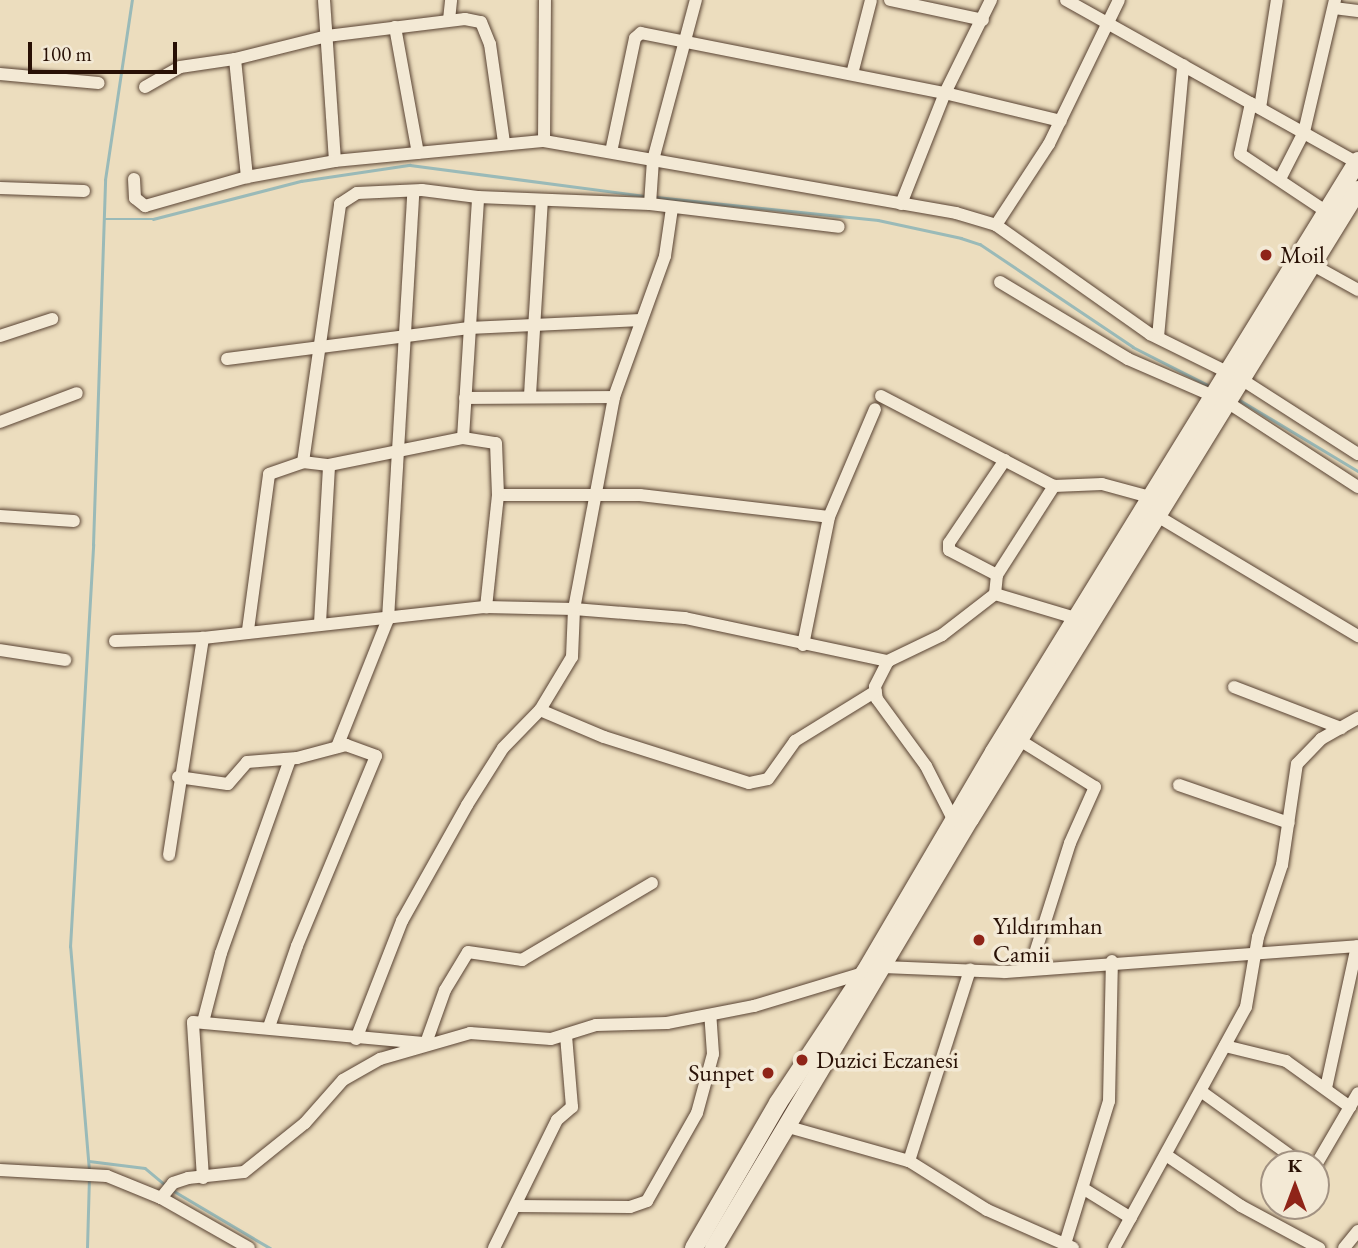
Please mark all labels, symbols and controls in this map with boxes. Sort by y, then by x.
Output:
scale bar [32,28,180,72]
text: 100 m [41,40,92,67]
place label: Moil [1280,241,1325,269]
marker: Moil [1258,247,1274,263]
place label: Yıldırımhan Camii [993,912,1103,968]
marker: Yıldırımhan Camii [971,932,987,948]
place label: Duzici Eczanesi [816,1046,959,1074]
marker: Duzici Eczanesi [794,1052,810,1068]
place label: Sunpet [688,1059,754,1087]
marker: Sunpet [760,1065,776,1081]
north arrow [1260,1150,1330,1220]
text: K [1288,1153,1302,1178]

